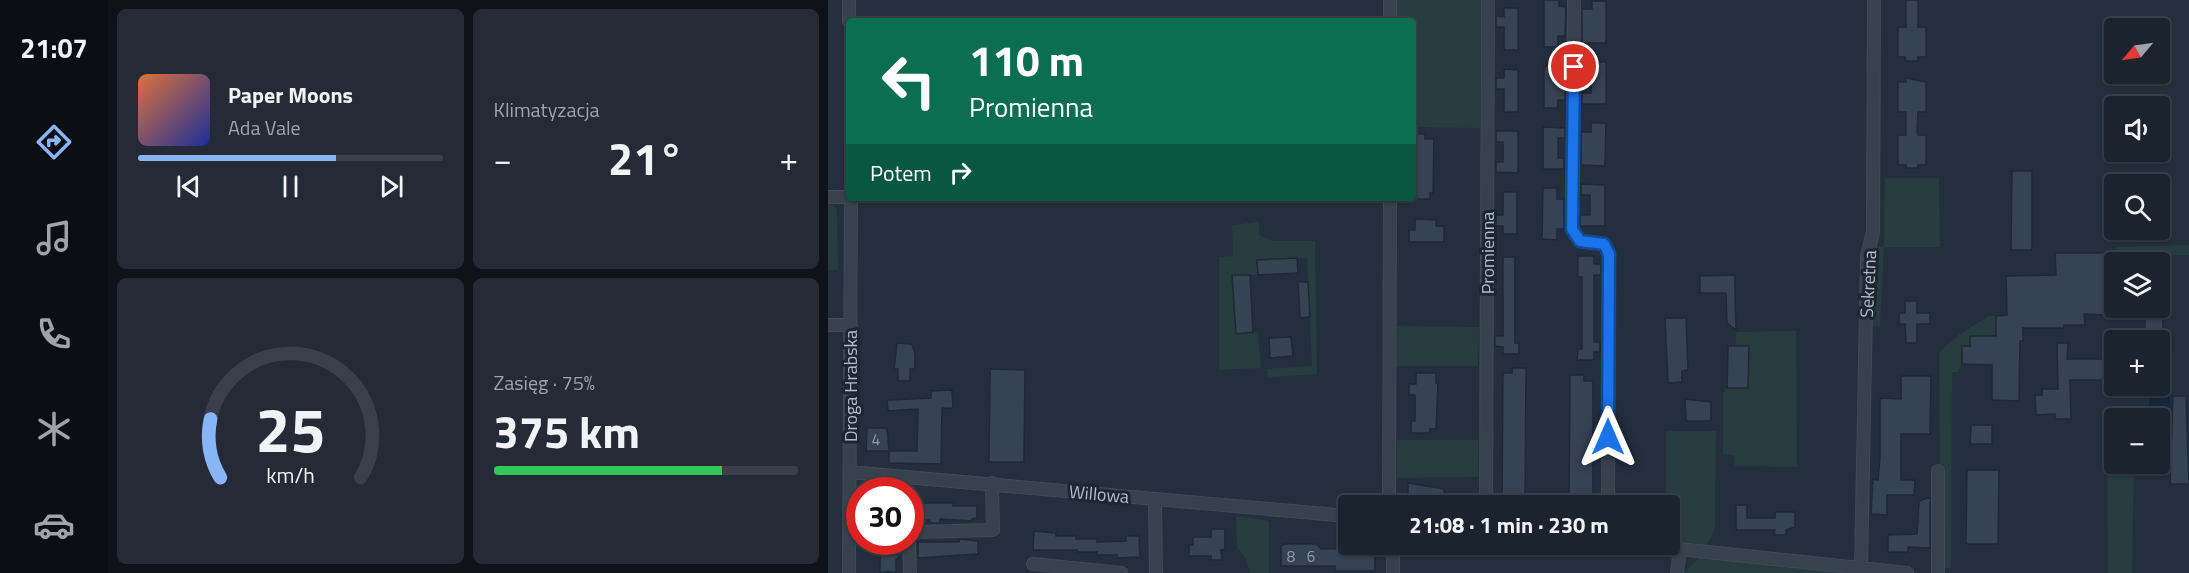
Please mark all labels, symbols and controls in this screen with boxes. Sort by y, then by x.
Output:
north arrow [2104,18,2170,84]
map controls [2104,18,2170,474]
text: 21:07 [20,27,88,68]
text: 110 m [969,28,1084,92]
pin [1548,41,1599,92]
icon: left [870,42,948,120]
icon: arrive [1557,50,1590,83]
text: Paper Moons [228,78,353,112]
text: Promienna [969,86,1093,127]
text: Klimatyzacja [494,94,600,125]
button: sound [2104,96,2170,162]
text: Ada Vale [228,112,301,143]
icon: directions [33,121,75,163]
text: 21° [608,124,684,192]
text: − [494,134,512,184]
text: + [780,134,798,184]
text: Potem [870,156,932,190]
icon: right [944,156,977,189]
icon: previous [172,170,205,203]
icon: pause [274,170,307,203]
icon: next [375,170,408,203]
button: search [2104,174,2170,240]
street label: Promienna [1474,212,1501,294]
icon: music [33,217,75,259]
street label: Sekretna [1853,250,1883,318]
button: layers [2104,252,2170,318]
icon: phone [33,313,75,355]
street label: Droga Hrabska [837,330,864,442]
button: + [2104,330,2170,396]
text: Zasięg · 75% [494,367,595,398]
text: 25 [255,381,325,476]
text: 375 km [494,397,640,465]
position arrow [1576,405,1640,469]
icon: climate [33,408,75,450]
button: − [2104,408,2170,474]
house number: 4 [872,428,880,451]
text: km/h [266,459,315,491]
speed limit sign: 30 [846,477,924,555]
street label: Willowa [1068,478,1130,510]
icon: car [33,504,75,546]
text: 21:08 · 1 min · 230 m [1409,508,1609,542]
house number: 8 [1287,545,1295,568]
house number: 6 [1307,545,1315,568]

